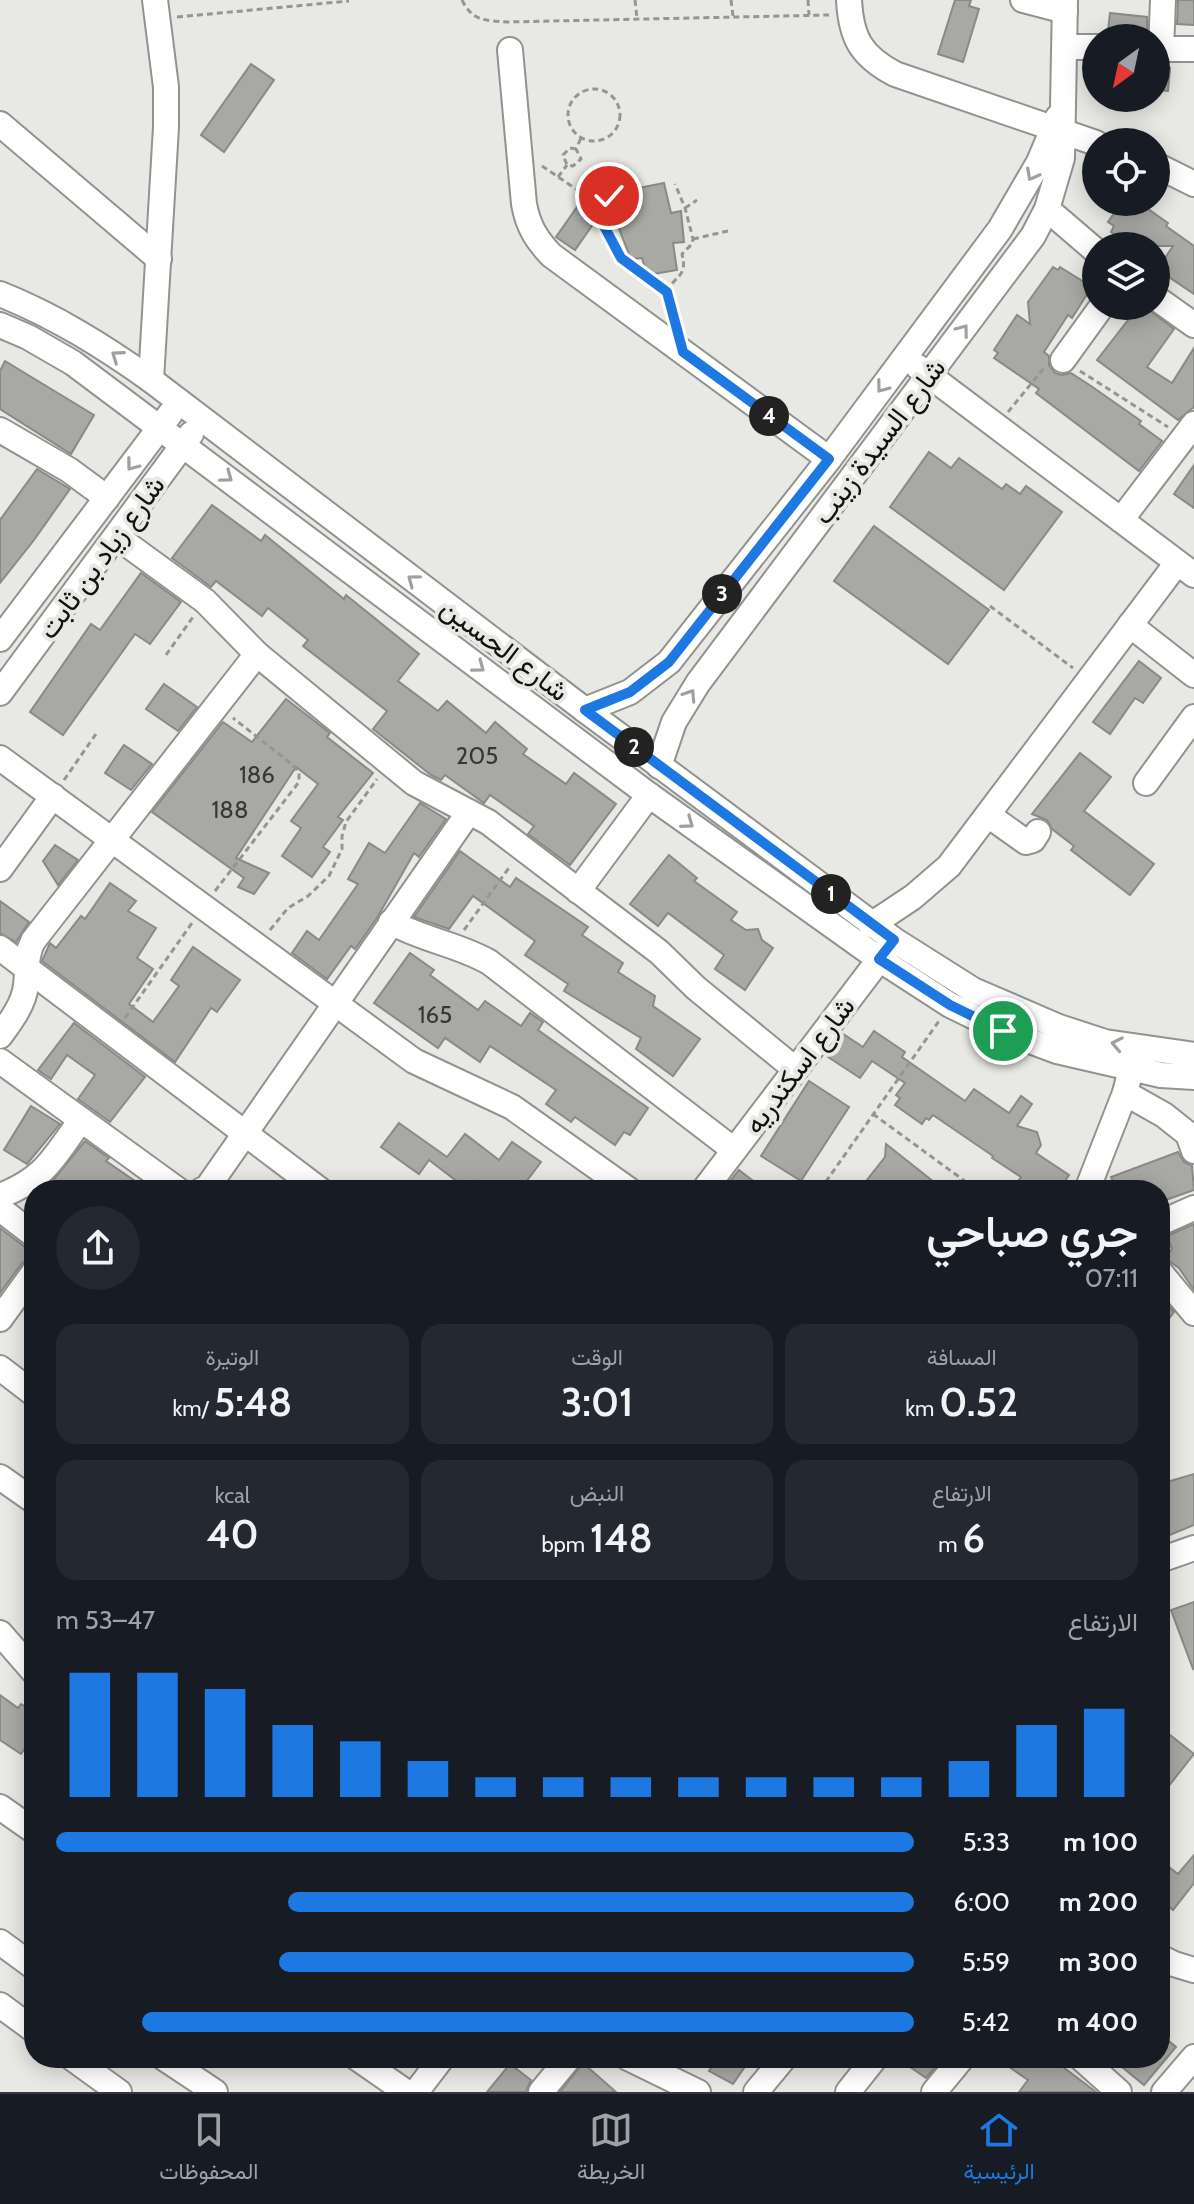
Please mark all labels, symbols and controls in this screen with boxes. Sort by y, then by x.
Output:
north arrow [1082,24,1170,112]
map controls [1082,24,1170,320]
button: locate [1082,128,1170,216]
pin [575,162,643,230]
one-way arrow [1027,167,1042,182]
icon: check [587,174,631,218]
button: layers [1082,232,1170,320]
one-way arrow [953,324,968,338]
one-way arrow [111,351,125,366]
street label: شارع السيدة زينب [806,351,954,532]
one-way arrow [878,378,892,393]
pin: 4 [749,396,789,436]
text: 4 [762,402,776,429]
one-way arrow [127,456,141,471]
one-way arrow [218,468,233,482]
street label: شارع زياد بن ثابت [30,469,173,646]
pin: 3 [702,574,742,614]
one-way arrow [408,576,422,590]
text: 3 [716,580,728,607]
street label: شارع الحسين [433,590,576,710]
one-way arrow [471,658,485,672]
one-way arrow [680,689,695,703]
pin: 2 [614,727,654,767]
text: 2 [628,733,640,760]
house number: 205 [456,741,498,770]
house number: 186 [239,760,275,789]
house number: 188 [212,795,248,824]
one-way arrow [679,813,693,828]
pin: 1 [811,874,851,914]
text: 1 [827,880,835,907]
street label: شارع اسكندريه [736,990,863,1141]
pin [969,997,1037,1065]
house number: 165 [418,1000,452,1029]
icon: arrive [981,1009,1025,1053]
one-way arrow [1111,1036,1124,1053]
text: جري صباحي [926,1205,1138,1258]
button: share [56,1206,140,1290]
text: 07:11 [1085,1262,1138,1294]
text: الوتيرة [205,1344,259,1371]
text: الوقت [571,1344,623,1371]
text: المسافة [927,1344,997,1371]
text: 5:48 [214,1377,292,1426]
text: 3:01 [561,1377,633,1426]
text: 0.52 [939,1377,1018,1426]
text: /km [172,1395,214,1422]
text: km [905,1395,939,1422]
text: النبض [570,1480,624,1507]
text: الارتفاع [932,1480,992,1507]
text: kcal [215,1482,250,1509]
text: 40 [206,1509,259,1558]
text: 148 [590,1513,653,1562]
text: 6 [963,1513,985,1562]
text: bpm [541,1531,590,1558]
text: m [938,1531,963,1558]
text: 47–53 m [56,1604,155,1636]
text: الارتفاع [1067,1606,1138,1638]
text: 5:33 [962,1826,1010,1858]
text: 100 m [1063,1826,1138,1858]
text: 6:00 [954,1886,1010,1918]
text: 200 m [1059,1886,1138,1918]
text: 5:59 [962,1946,1010,1978]
text: 300 m [1059,1946,1138,1978]
text: 5:42 [962,2006,1010,2038]
text: 400 m [1057,2006,1138,2038]
tab: المحفوظات [159,2108,258,2191]
tab: الخريطة [577,2108,645,2191]
tab: الرئيسية [964,2108,1035,2191]

